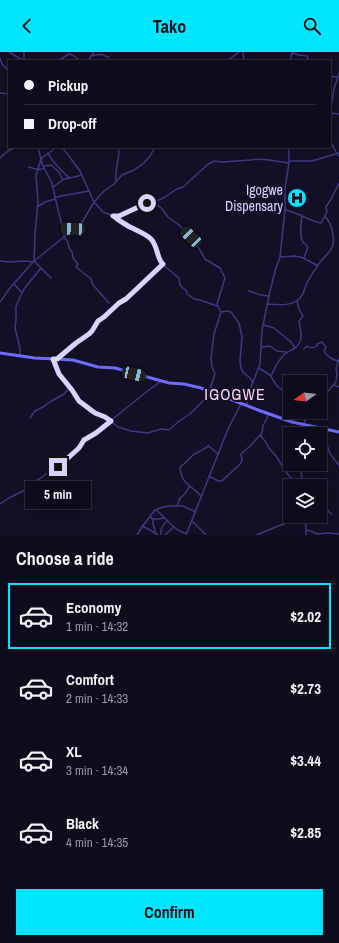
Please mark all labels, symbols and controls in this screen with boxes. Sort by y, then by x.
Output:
text: Tako [153,14,186,39]
icon: back [16,15,38,37]
icon: search [301,15,323,37]
text: Pickup [48,75,88,96]
text: Drop-off [48,113,97,134]
place label: Igogwe Dispensary [225,181,283,215]
hospital icon: Igogwe Dispensary [286,187,308,209]
route start [138,194,156,212]
car [61,223,85,235]
car [178,224,204,250]
car [121,365,147,383]
north arrow [283,375,327,419]
map controls [283,375,327,523]
district label: IGOGWE [204,383,266,405]
button: locate [283,427,327,471]
route end [49,458,67,476]
button: layers [283,479,327,523]
callout: 5 min [25,481,91,509]
text: 5 min [44,486,72,503]
text: Choose a ride [16,546,114,571]
text: Economy [66,597,121,618]
icon: car [18,598,54,634]
text: $2.02 [290,606,321,627]
text: 1 min · 14:32 [66,618,128,635]
text: Comfort [66,669,114,690]
icon: car [18,670,54,706]
text: $2.73 [290,678,321,699]
text: 2 min · 14:33 [66,690,128,707]
text: XL [66,741,82,762]
icon: car [18,742,54,778]
text: $3.44 [290,750,321,771]
text: 3 min · 14:34 [66,762,128,779]
text: Black [66,813,99,834]
icon: car [18,814,54,850]
text: $2.85 [290,822,321,843]
text: 4 min · 14:35 [66,834,128,851]
button: Confirm [16,889,323,935]

